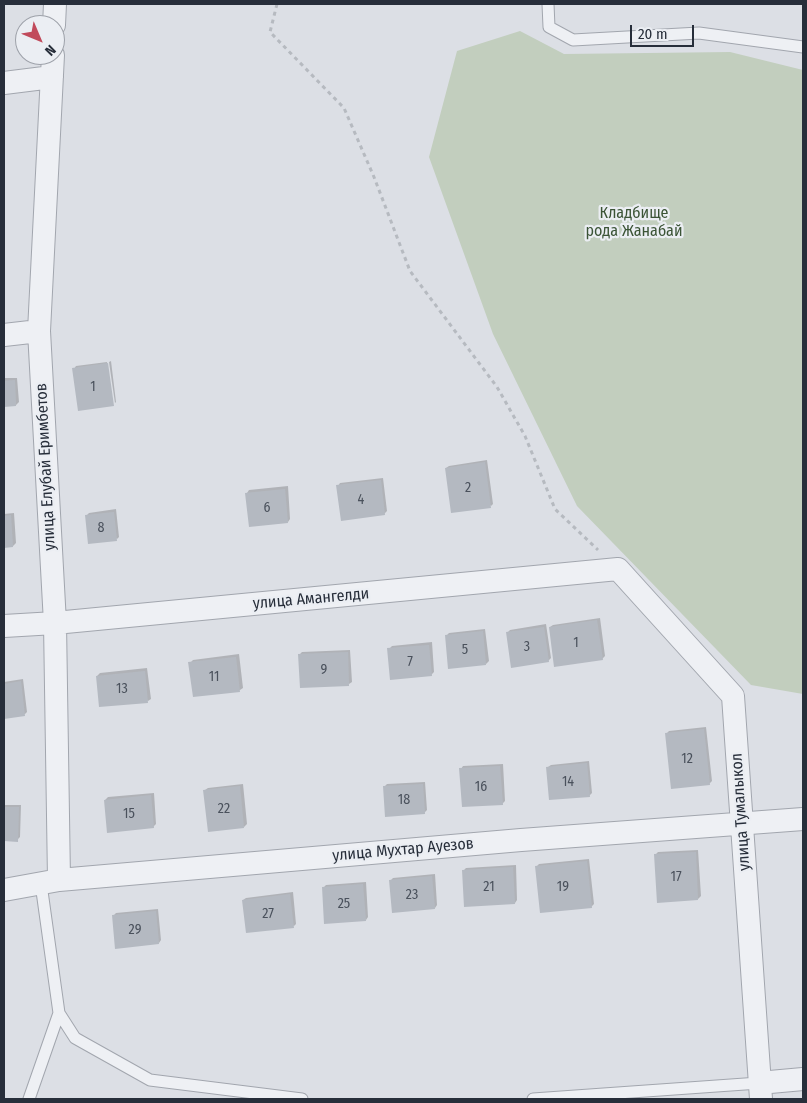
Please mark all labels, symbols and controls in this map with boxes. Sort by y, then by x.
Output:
north arrow [15,15,65,65]
scale bar [632,15,696,47]
text: 20 m [638,25,668,43]
text: N [41,41,59,59]
park label: Кладбище рода Жанабай [586,204,682,242]
house number: 1 [90,379,96,395]
street label: улица Елубай Еримбетов [32,383,60,551]
house number: 2 [465,480,471,496]
house number: 4 [358,492,364,508]
house number: 6 [264,500,270,516]
house number: 8 [98,520,104,536]
street label: улица Амангелди [252,584,370,614]
house number: 1 [573,635,579,651]
house number: 3 [524,639,530,655]
house number: 5 [462,642,468,658]
house number: 7 [407,654,413,670]
house number: 9 [321,662,327,678]
house number: 11 [209,669,219,685]
house number: 13 [116,681,128,697]
house number: 12 [681,751,693,767]
street label: улица Тумалыкол [727,752,755,872]
house number: 14 [562,774,574,790]
house number: 16 [475,779,487,795]
house number: 18 [398,792,410,808]
house number: 22 [218,801,230,817]
house number: 15 [123,806,135,822]
street label: улица Мухтар Ауезов [331,834,475,866]
house number: 17 [670,869,682,885]
house number: 21 [483,879,495,895]
house number: 19 [557,879,569,895]
house number: 23 [406,887,418,903]
house number: 25 [338,896,350,912]
house number: 27 [262,906,274,922]
house number: 29 [129,922,141,938]

